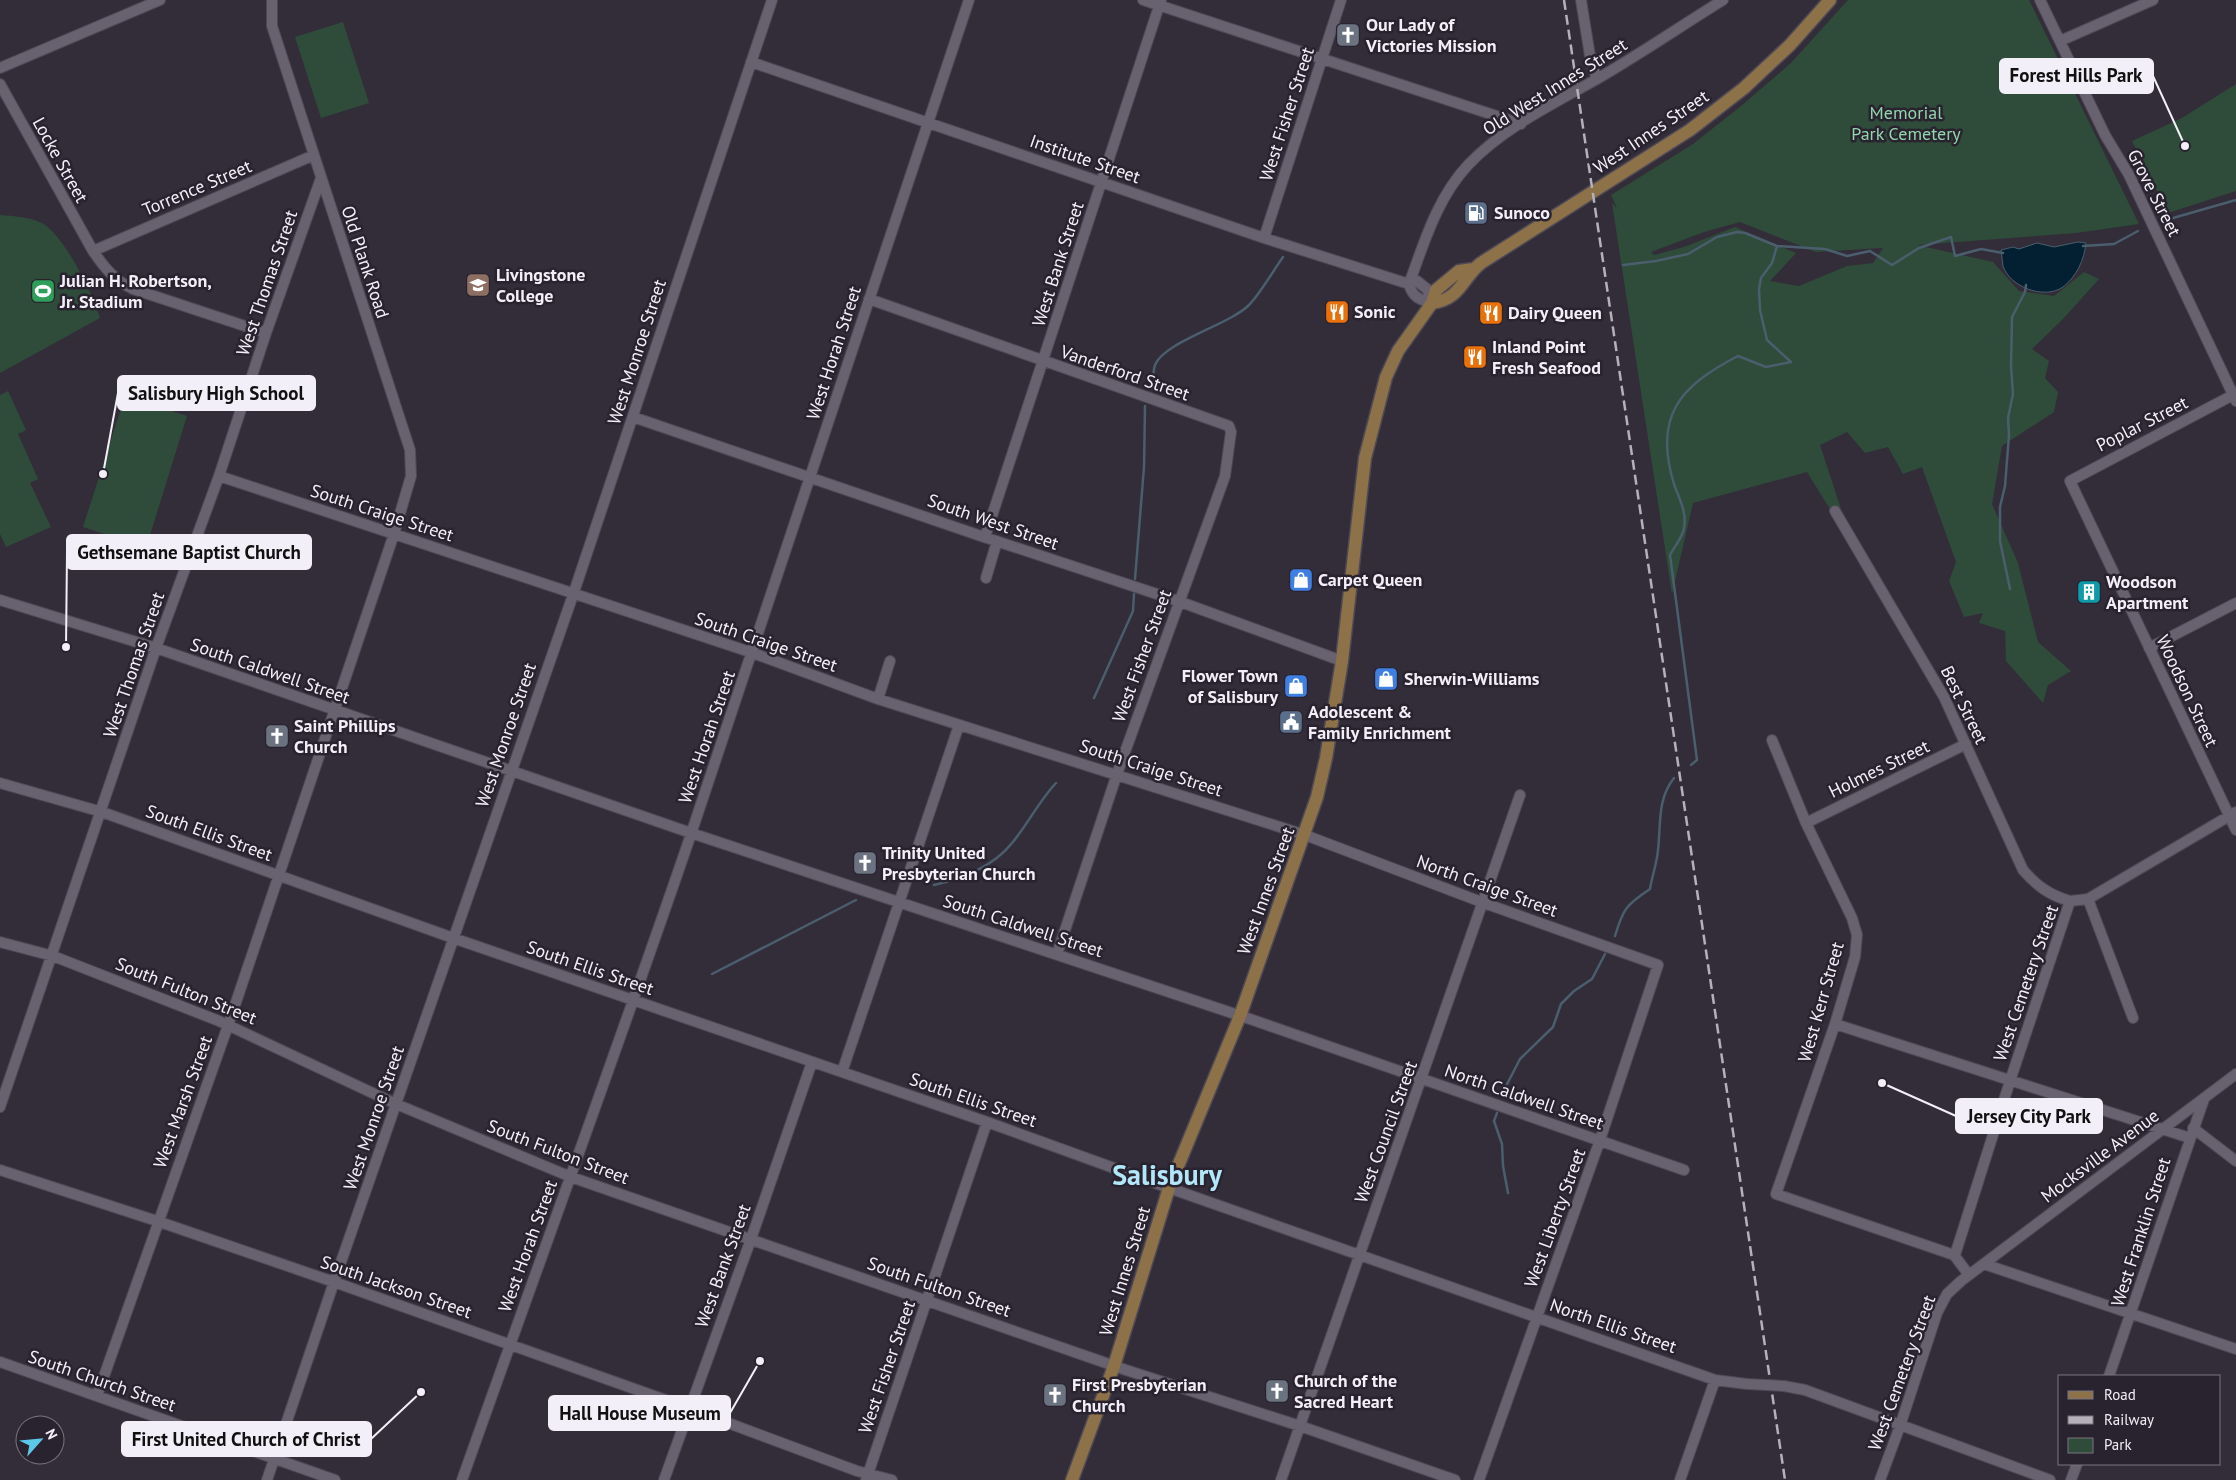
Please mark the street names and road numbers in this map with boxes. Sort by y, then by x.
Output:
street label: Old West Innes Street [1478,33,1631,140]
street label: West Fisher Street [1254,44,1319,184]
street label: West Innes Street [1589,85,1713,179]
street label: Locke Street [28,113,93,207]
street label: Institute Street [1027,129,1143,188]
street label: Grove Street [2123,145,2186,240]
street label: Torrence Street [139,154,255,221]
street label: West Bank Street [1027,199,1089,329]
street label: Old Plank Road [336,203,395,321]
street label: West Thomas Street [231,207,302,359]
street label: West Monroe Street [602,276,671,427]
street label: West Horah Street [801,283,866,423]
street label: Vanderford Street [1057,339,1193,405]
street label: Poplar Street [2092,391,2191,456]
street label: South Craige Street [308,479,457,546]
street label: South West Street [925,488,1062,555]
street label: West Fisher Street [1107,586,1176,725]
street label: West Thomas Street [98,589,169,741]
street label: South Craige Street [692,606,840,677]
street label: Woodson Street [2151,631,2223,750]
street label: South Caldwell Street [187,632,353,709]
street label: West Monroe Street [470,660,541,810]
street label: Best Street [1936,662,1993,748]
street label: West Horah Street [673,667,740,806]
street label: South Craige Street [1077,734,1226,801]
street label: Holmes Street [1825,734,1933,803]
street label: South Ellis Street [143,799,276,866]
street label: West Innes Street [1232,824,1299,958]
street label: North Craige Street [1413,849,1561,922]
street label: South Caldwell Street [940,889,1106,962]
street label: West Cemetery Street [1988,902,2063,1064]
street label: South Ellis Street [524,935,657,1000]
street label: West Kerr Street [1792,939,1849,1065]
street label: South Fulton Street [112,952,260,1029]
street label: West Marsh Street [148,1032,217,1171]
street label: West Monroe Street [338,1043,409,1193]
street label: West Council Street [1349,1058,1422,1206]
street label: North Caldwell Street [1442,1059,1607,1135]
street label: South Ellis Street [907,1067,1040,1132]
street label: Mocksville Avenue [2036,1104,2163,1207]
street label: South Fulton Street [484,1114,632,1189]
street label: West Liberty Street [1519,1145,1590,1290]
street label: West Franklin Street [2106,1154,2175,1309]
street label: West Horah Street [493,1176,562,1315]
street label: West Bank Street [690,1201,756,1331]
street label: West Innes Street [1094,1203,1155,1338]
street label: South Jackson Street [318,1250,475,1323]
street label: South Fulton Street [864,1251,1014,1322]
street label: West Cemetery Street [1863,1292,1940,1454]
street label: North Ellis Street [1547,1293,1680,1358]
street label: West Fisher Street [853,1297,920,1436]
street label: South Church Street [25,1345,179,1417]

